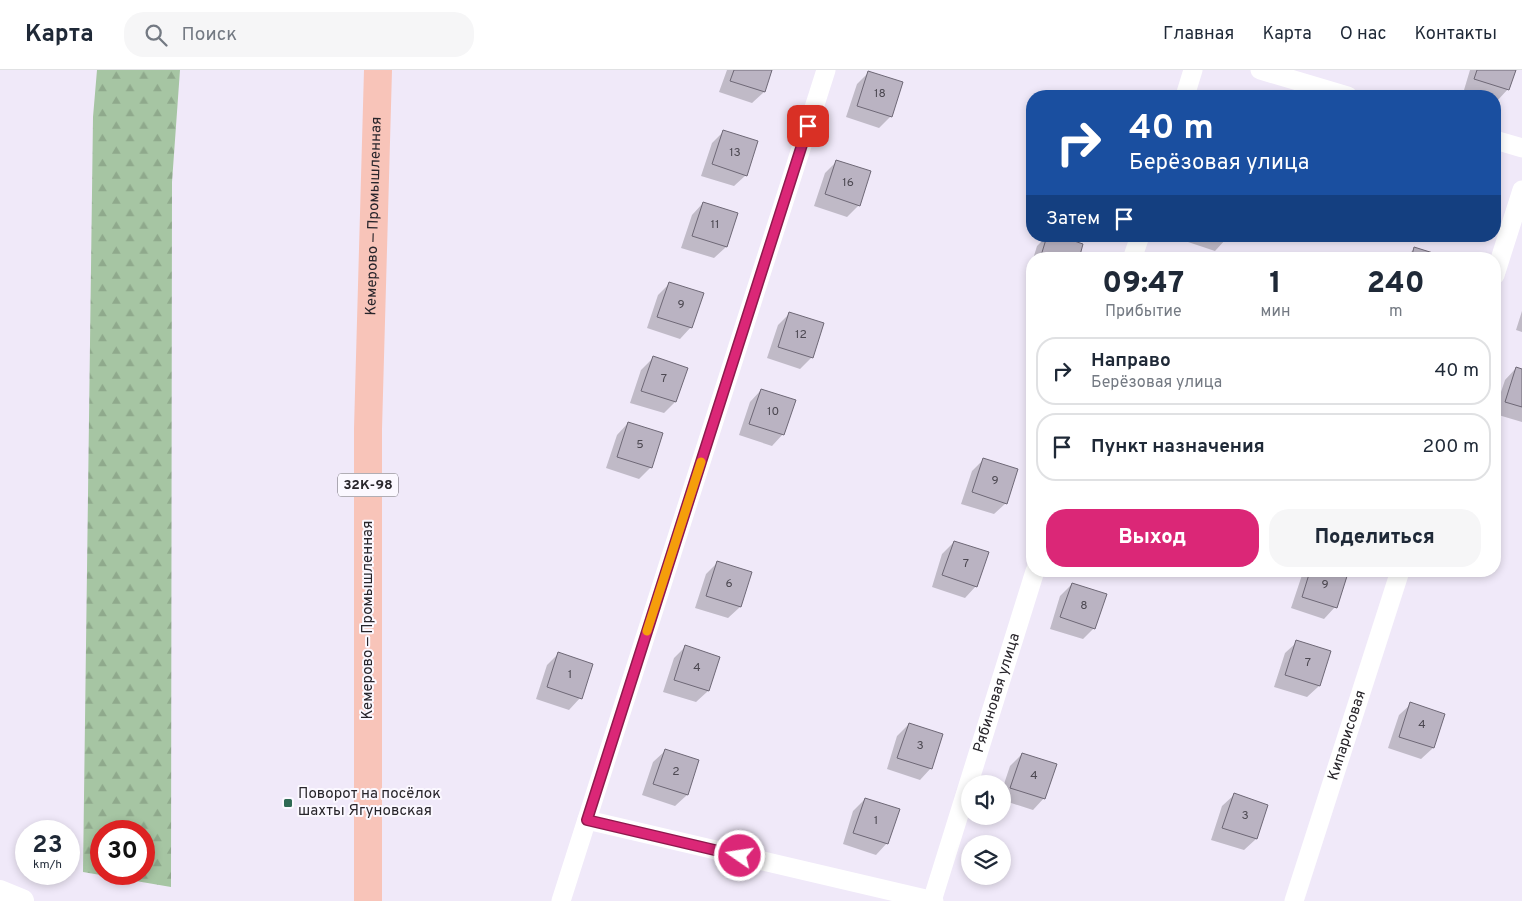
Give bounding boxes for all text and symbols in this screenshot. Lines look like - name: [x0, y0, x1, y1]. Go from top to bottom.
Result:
- search box: [124, 12, 474, 57]
- text: Карта: [25, 20, 94, 50]
- icon: search: [142, 21, 170, 49]
- text: Поиск: [182, 23, 237, 47]
- text: Главная: [1163, 23, 1234, 46]
- text: Карта: [1262, 23, 1312, 46]
- text: О нас: [1340, 23, 1386, 46]
- text: Контакты: [1414, 23, 1497, 46]
- house number: 18: [874, 86, 886, 102]
- pin: [787, 105, 829, 147]
- text: 40 m: [1129, 107, 1214, 151]
- icon: right: [1046, 110, 1111, 175]
- icon: arrive: [794, 112, 822, 140]
- street label: Кемерово — Промышленная: [362, 116, 386, 316]
- house number: 13: [729, 145, 741, 161]
- text: Берёзовая улица: [1129, 150, 1309, 177]
- house number: 16: [842, 175, 854, 191]
- icon: arrive: [1110, 205, 1138, 233]
- text: Затем: [1046, 207, 1100, 231]
- house number: 11: [711, 217, 719, 233]
- text: 09:47: [1102, 266, 1184, 303]
- text: 1: [1269, 266, 1282, 303]
- text: 240: [1367, 266, 1425, 303]
- house number: 9: [677, 297, 685, 313]
- text: Прибытие: [1105, 302, 1182, 322]
- text: мин: [1261, 302, 1290, 322]
- text: m: [1389, 302, 1402, 322]
- house number: 12: [795, 327, 807, 343]
- text: Направо: [1091, 349, 1171, 373]
- icon: right: [1048, 357, 1076, 385]
- text: 40 m: [1434, 359, 1479, 383]
- house number: 7: [661, 371, 667, 387]
- text: Берёзовая улица: [1091, 373, 1222, 393]
- house number: 10: [767, 404, 779, 420]
- icon: arrive: [1048, 433, 1076, 461]
- text: Пункт назначения: [1091, 435, 1265, 459]
- text: 200 m: [1423, 435, 1479, 459]
- house number: 5: [636, 437, 644, 453]
- house number: 9: [991, 473, 999, 489]
- road number: 32К-98: [338, 474, 398, 496]
- button: Выход: [1046, 509, 1259, 567]
- button: Поделиться: [1269, 509, 1481, 567]
- street label: Кемерово — Промышленная: [359, 521, 378, 719]
- house number: 7: [963, 556, 969, 572]
- house number: 6: [725, 576, 733, 592]
- house number: 9: [1321, 577, 1329, 593]
- house number: 8: [1080, 598, 1088, 614]
- street label: Рябиновая улица: [969, 631, 1025, 755]
- house number: 7: [1305, 655, 1311, 671]
- house number: 4: [693, 660, 701, 676]
- house number: 1: [568, 667, 572, 683]
- street label: Кипарисовая: [1324, 688, 1371, 783]
- house number: 4: [1418, 717, 1426, 733]
- house number: 3: [916, 738, 924, 754]
- house number: 2: [672, 764, 680, 780]
- house number: 4: [1030, 768, 1038, 784]
- map controls: [961, 775, 1011, 885]
- button: sound: [961, 775, 1011, 825]
- place label: Поворот на посёлок шахты Ягуновская: [298, 785, 441, 821]
- marker: Поворот на посёлок шахты Ягуновская: [282, 797, 294, 809]
- house number: 3: [1241, 808, 1249, 824]
- house number: 1: [874, 813, 878, 829]
- speed limit sign: 30: [90, 820, 155, 885]
- position arrow: [713, 829, 765, 881]
- text: 23: [32, 830, 63, 862]
- button: layers: [961, 835, 1011, 885]
- text: km/h: [33, 857, 62, 873]

